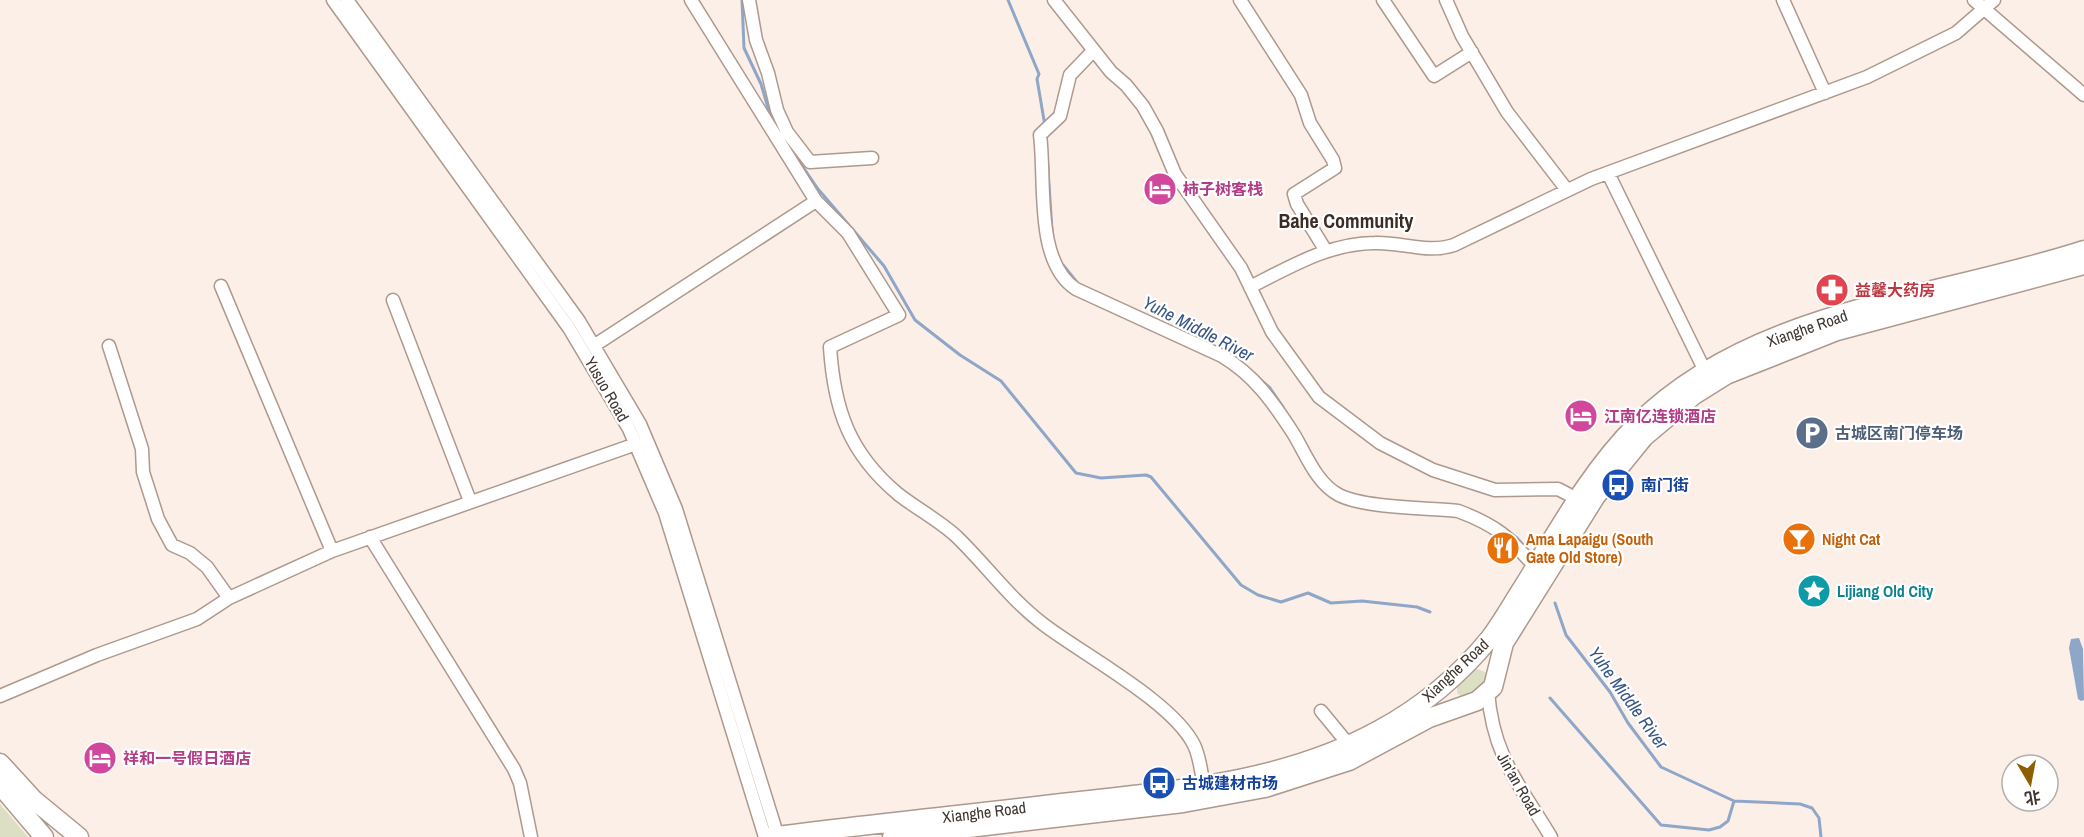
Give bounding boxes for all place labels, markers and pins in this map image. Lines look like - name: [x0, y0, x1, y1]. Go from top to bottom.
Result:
- hotel icon: 柿子树客栈: [1142, 171, 1178, 207]
- place label: 柿子树客栈: [1183, 178, 1263, 200]
- pharmacy icon: 益馨大药房: [1814, 272, 1850, 308]
- place label: 益馨大药房: [1855, 279, 1935, 301]
- hotel icon: 江南亿连锁酒店: [1563, 398, 1599, 434]
- place label: 江南亿连锁酒店: [1604, 405, 1716, 427]
- parking icon: 古城区南门停车场: [1794, 415, 1830, 451]
- place label: 古城区南门停车场: [1835, 422, 1963, 444]
- bus stop icon: 南门街: [1600, 467, 1636, 503]
- place label: 南门街: [1641, 474, 1689, 496]
- bar icon: Night Cat: [1781, 521, 1817, 557]
- place label: Ama Lapaigu (South Gate Old Store): [1526, 528, 1654, 568]
- place label: Night Cat: [1822, 528, 1881, 550]
- restaurant icon: Ama Lapaigu (South Gate Old Store): [1485, 530, 1521, 566]
- place icon: Lijiang Old City: [1796, 573, 1832, 609]
- place label: Lijiang Old City: [1837, 580, 1934, 602]
- hotel icon: 祥和一号假日酒店: [82, 740, 118, 776]
- place label: 祥和一号假日酒店: [123, 747, 251, 769]
- bus stop icon: 古城建材市场: [1141, 765, 1177, 801]
- place label: 古城建材市场: [1182, 772, 1278, 794]

